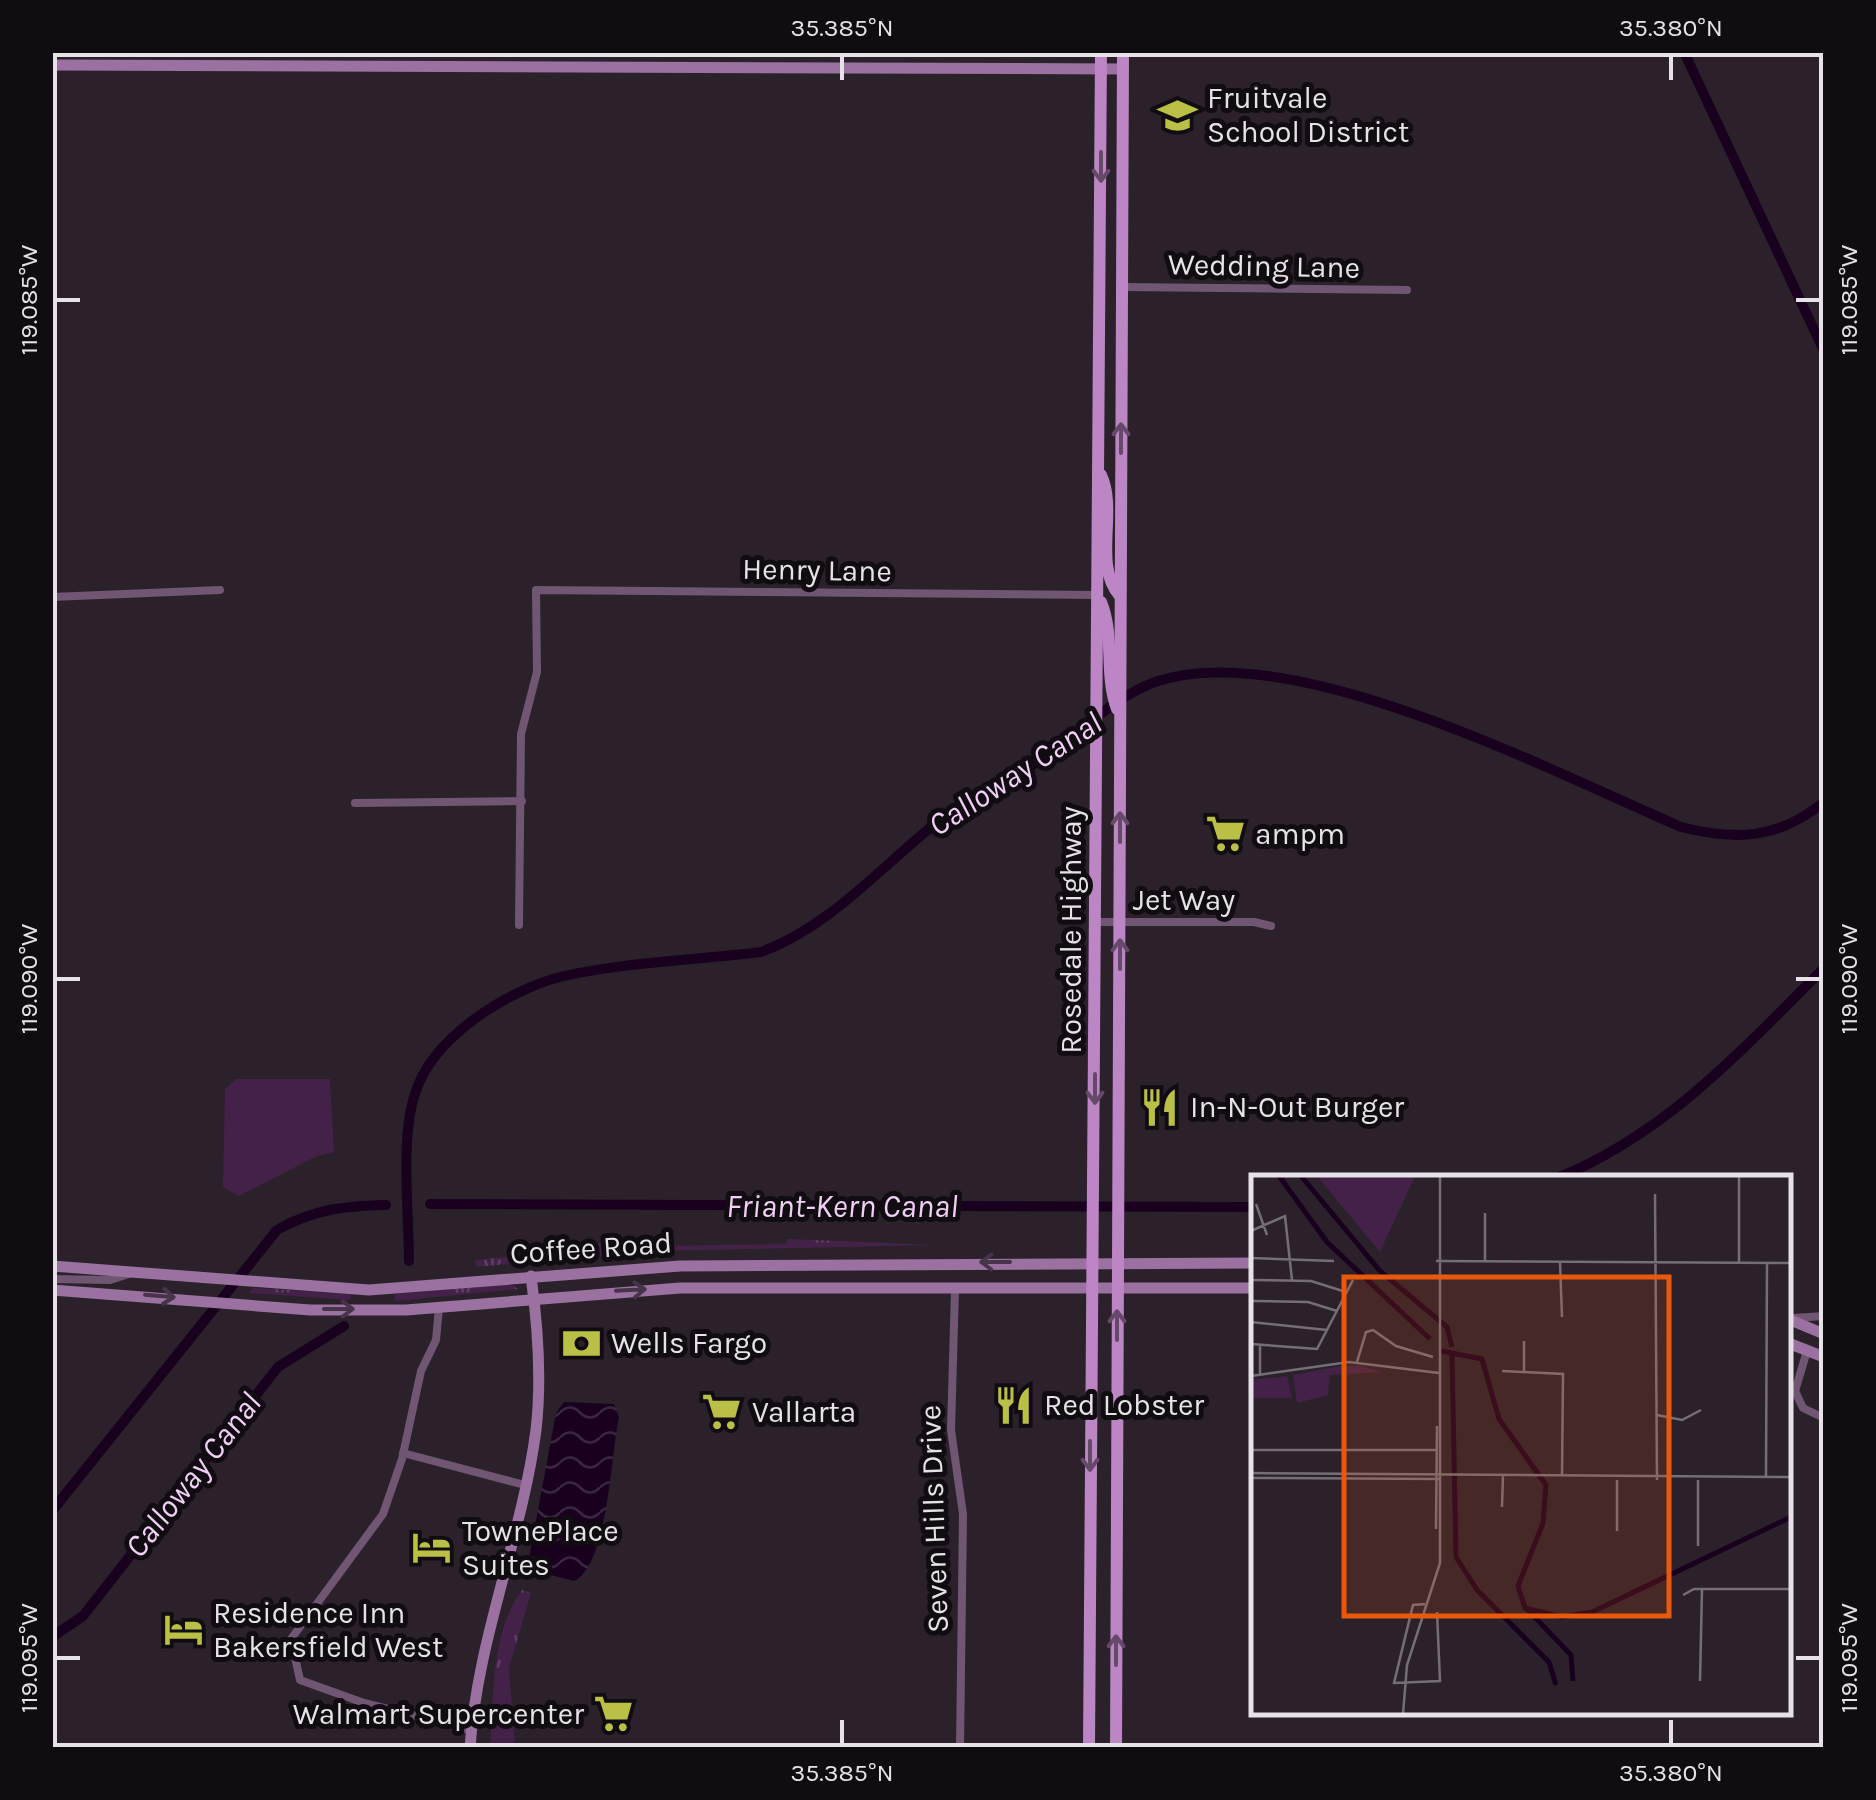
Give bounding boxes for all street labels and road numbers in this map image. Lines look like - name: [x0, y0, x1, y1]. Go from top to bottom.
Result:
- street label: Wedding Lane: [1168, 246, 1360, 286]
- street label: Henry Lane: [742, 551, 892, 589]
- street label: Rosedale Highway: [1053, 806, 1089, 1054]
- street label: Jet Way: [1133, 882, 1235, 918]
- street label: Coffee Road: [509, 1224, 673, 1272]
- street label: Seven Hills Drive: [912, 1404, 956, 1634]

